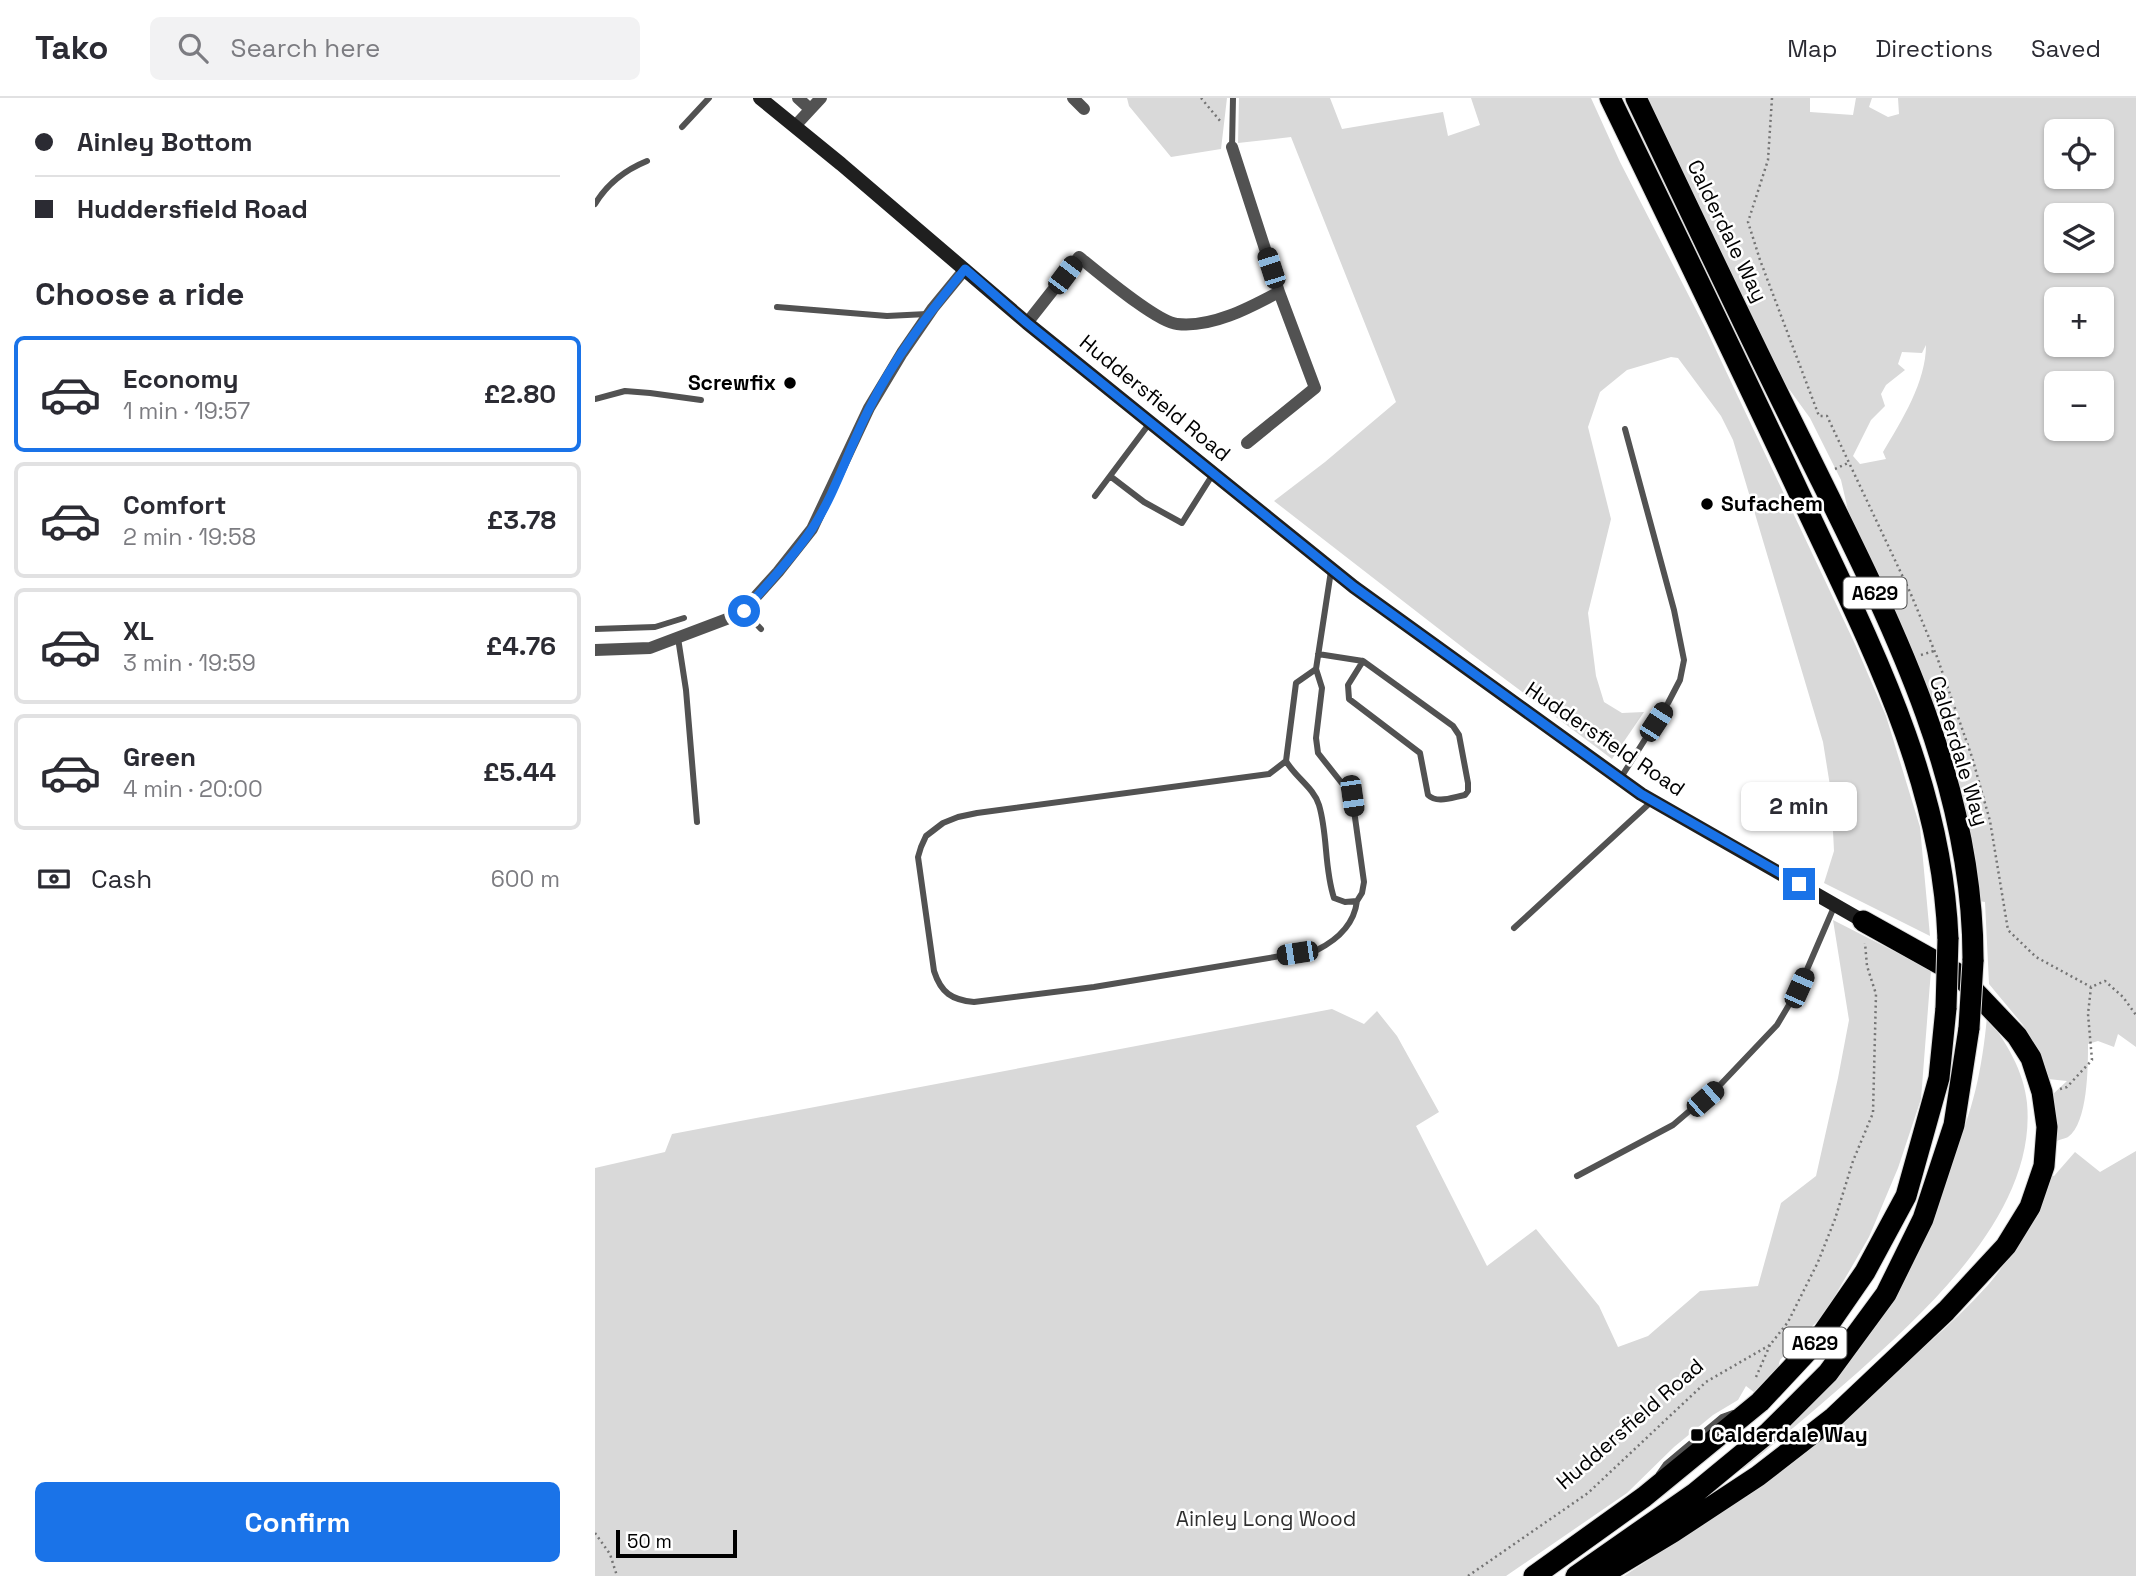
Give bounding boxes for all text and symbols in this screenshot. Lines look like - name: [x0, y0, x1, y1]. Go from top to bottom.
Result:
- search box: [150, 17, 640, 80]
- text: Tako: [35, 27, 108, 69]
- icon: search: [174, 29, 212, 67]
- text: Search here: [230, 31, 380, 65]
- text: Map: [1787, 33, 1837, 64]
- text: Directions: [1875, 33, 1993, 64]
- text: Saved: [2031, 33, 2101, 64]
- map controls: [2044, 119, 2114, 441]
- button: locate: [2044, 119, 2114, 189]
- text: Ainley Bottom: [77, 125, 253, 159]
- street label: Calderdale Way: [1681, 155, 1774, 307]
- text: Huddersfield Road: [77, 192, 308, 226]
- button: layers: [2044, 203, 2114, 273]
- car: [1255, 245, 1288, 291]
- car: [1044, 252, 1087, 298]
- text: Choose a ride: [35, 274, 245, 314]
- button: +: [2044, 287, 2114, 357]
- street label: Huddersfield Road: [1074, 328, 1236, 467]
- text: Economy: [123, 362, 239, 396]
- icon: car: [39, 363, 102, 426]
- place label: Screwfix: [688, 369, 776, 396]
- button: −: [2044, 371, 2114, 441]
- marker: Screwfix: [782, 375, 798, 391]
- text: £2.80: [484, 377, 556, 411]
- text: 1 min · 19:57: [123, 396, 250, 426]
- text: Comfort: [123, 488, 226, 522]
- icon: car: [39, 489, 102, 552]
- place label: Sufachem: [1721, 490, 1823, 517]
- marker: Sufachem: [1699, 496, 1715, 512]
- text: £3.78: [487, 503, 556, 537]
- text: 2 min · 19:58: [123, 522, 256, 552]
- road number: A629: [1843, 578, 1907, 608]
- route start: [728, 595, 760, 627]
- text: XL: [123, 614, 154, 648]
- icon: car: [39, 615, 102, 678]
- text: £4.76: [486, 629, 556, 663]
- text: 3 min · 19:59: [123, 648, 256, 678]
- street label: Calderdale Way: [1924, 673, 1995, 829]
- street label: Huddersfield Road: [1520, 675, 1690, 802]
- car: [1636, 699, 1677, 745]
- text: Green: [123, 740, 196, 774]
- icon: car: [39, 741, 102, 804]
- text: £5.44: [483, 755, 556, 789]
- text: 4 min · 20:00: [123, 774, 263, 804]
- car: [1339, 774, 1366, 818]
- callout: 2 min: [1741, 782, 1857, 832]
- text: 2 min: [1769, 791, 1829, 821]
- icon: cash: [35, 860, 73, 898]
- text: Cash: [91, 862, 152, 896]
- text: 600 m: [491, 864, 560, 894]
- route end: [1783, 868, 1815, 900]
- car: [1275, 939, 1320, 967]
- car: [1781, 965, 1818, 1011]
- car: [1683, 1077, 1728, 1121]
- road number: A629: [1783, 1328, 1847, 1358]
- street label: Huddersfield Road: [1550, 1352, 1709, 1495]
- place label: Calderdale Way: [1711, 1421, 1868, 1448]
- marker: Calderdale Way: [1689, 1427, 1705, 1443]
- button: Confirm: [35, 1482, 560, 1562]
- park label: Ainley Long Wood: [1176, 1505, 1356, 1532]
- scale bar: [616, 1527, 737, 1559]
- text: 50 m: [627, 1529, 672, 1554]

